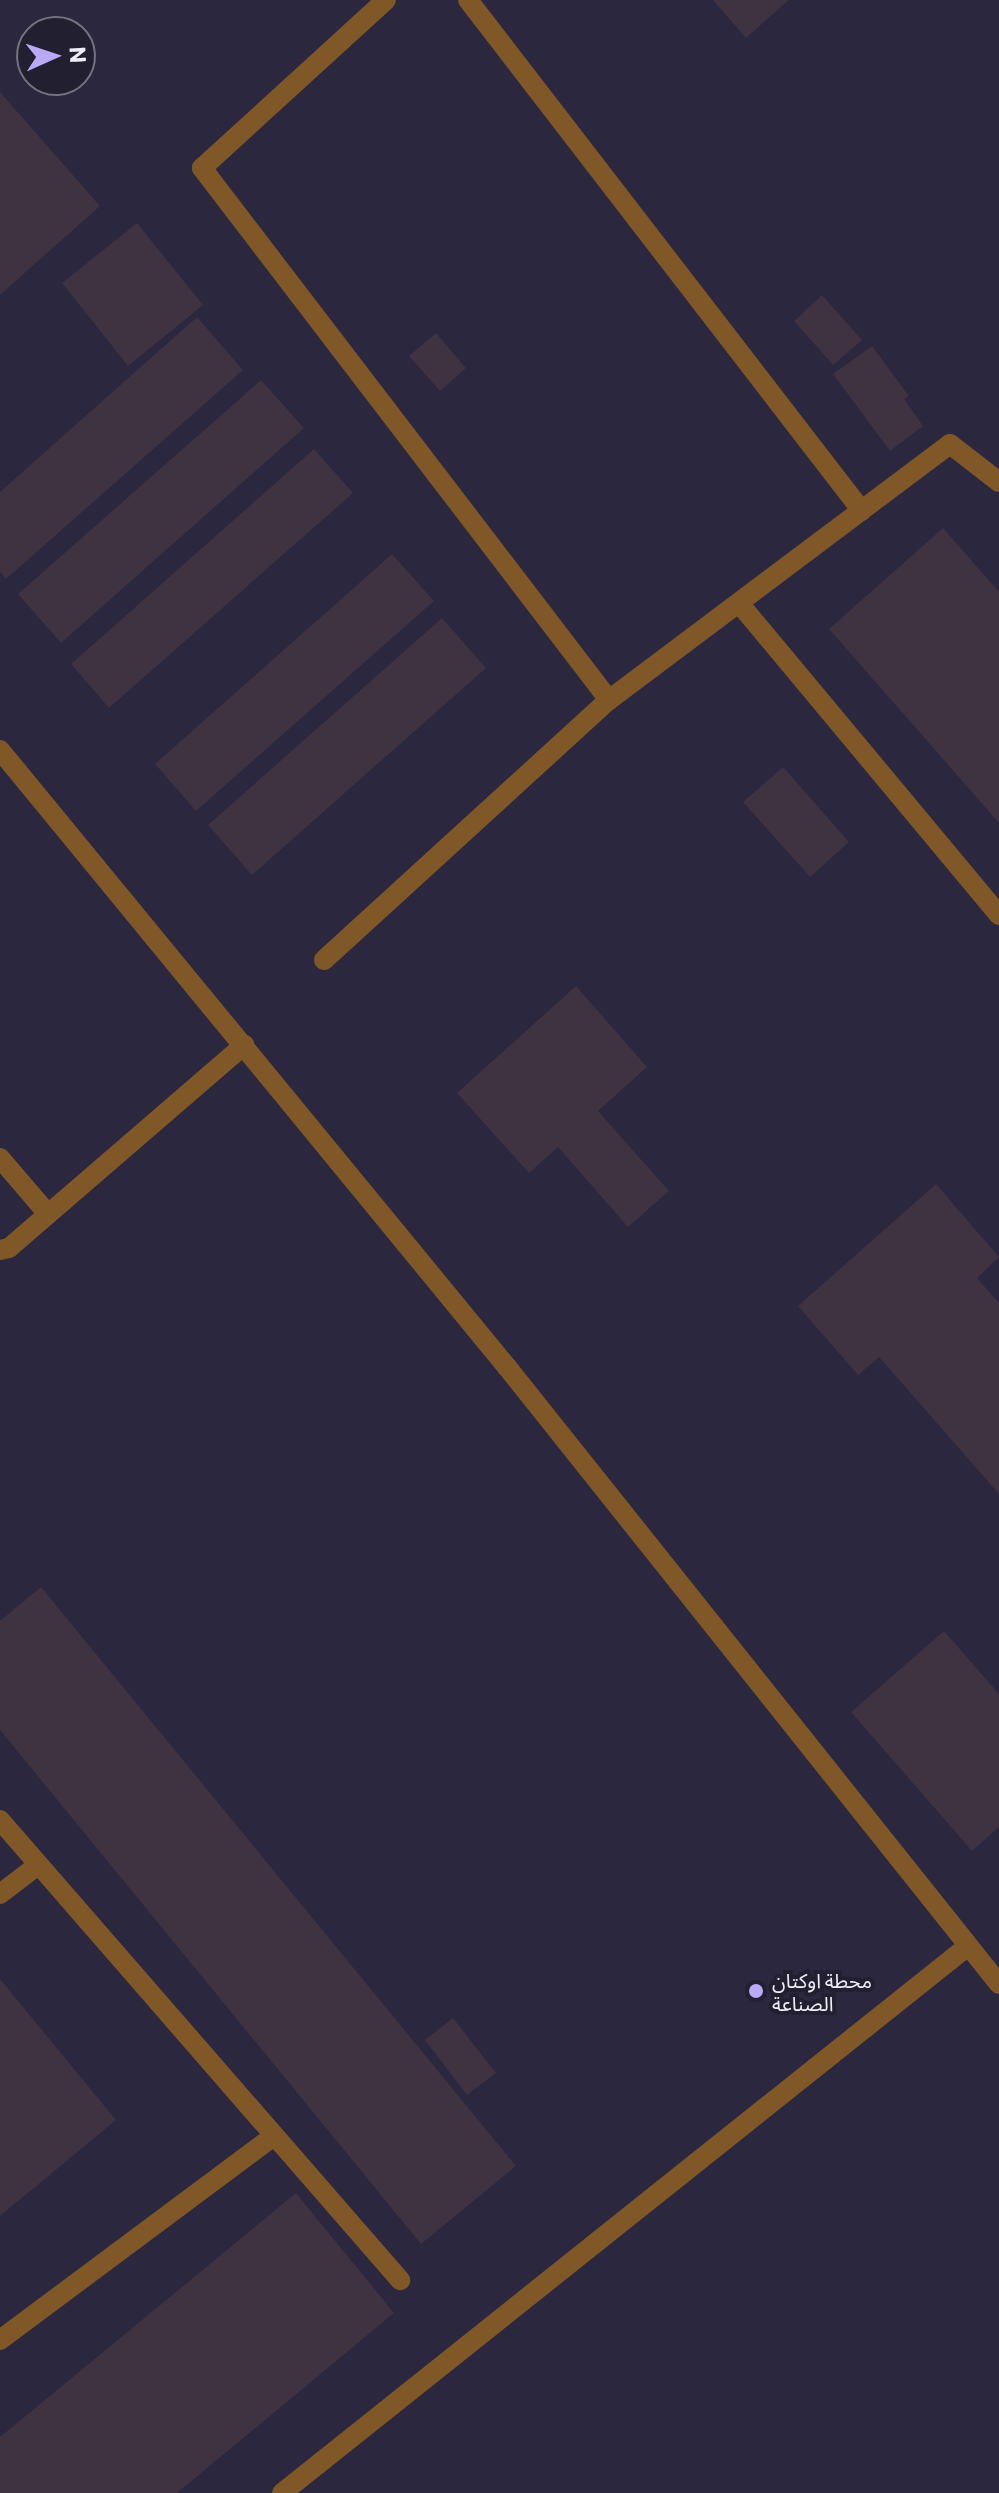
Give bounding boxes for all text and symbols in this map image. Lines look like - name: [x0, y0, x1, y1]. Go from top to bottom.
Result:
- north arrow: [16, 16, 96, 96]
- text: N: [65, 46, 92, 64]
- place label: محطة اوكتان الصناعة: [772, 1968, 872, 2015]
- marker: محطة اوكتان الصناعة: [747, 1982, 765, 2000]

